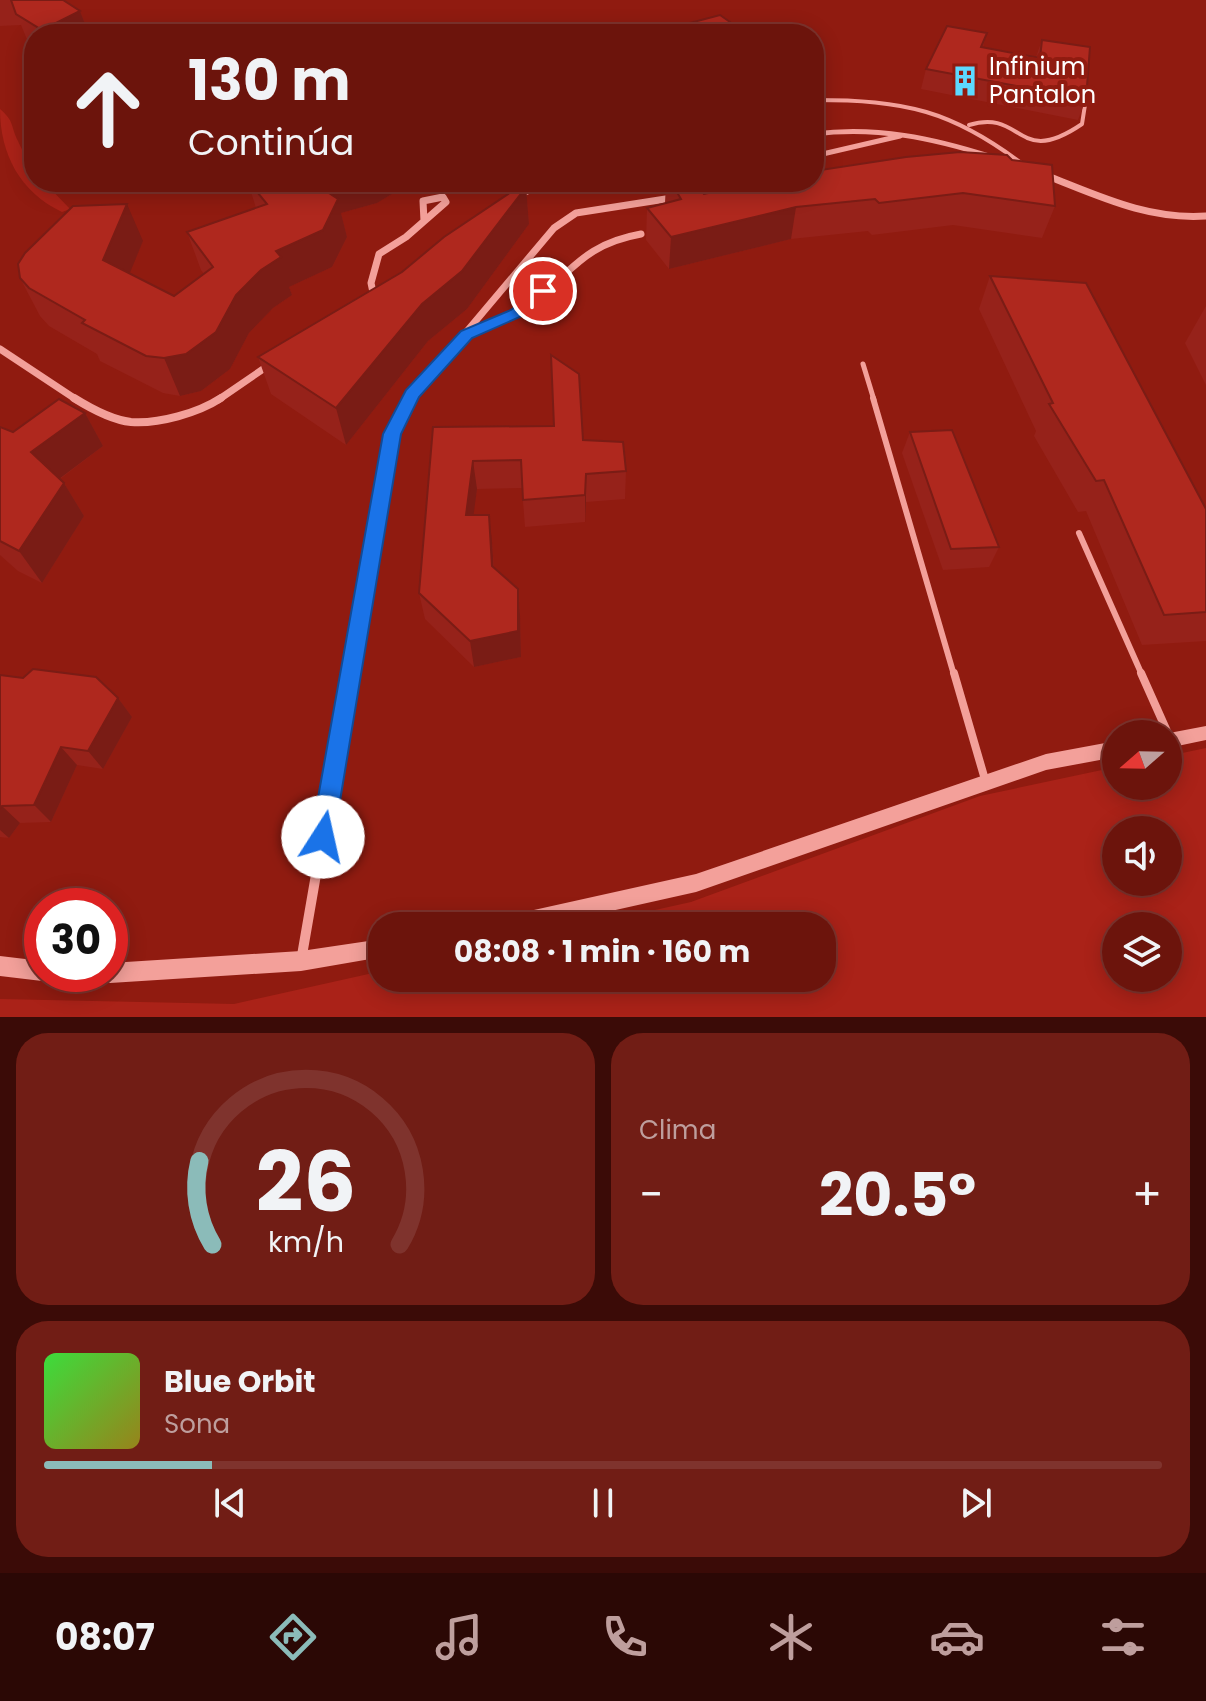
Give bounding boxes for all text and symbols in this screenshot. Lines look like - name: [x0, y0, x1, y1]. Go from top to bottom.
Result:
- text: 130 m: [188, 41, 351, 120]
- place label: Infinium Pantalon: [989, 50, 1096, 111]
- icon: ahead: [56, 56, 160, 160]
- building icon: Infinium Pantalon: [948, 64, 982, 98]
- text: Continúa: [188, 117, 354, 168]
- pin: [509, 257, 577, 325]
- icon: arrive: [521, 269, 565, 313]
- north arrow: [1102, 720, 1182, 800]
- map controls: [1102, 720, 1182, 992]
- position arrow: [281, 795, 365, 879]
- button: sound: [1102, 816, 1182, 896]
- speed limit sign: 30: [24, 888, 128, 992]
- button: layers: [1102, 912, 1182, 992]
- text: 08:08 · 1 min · 160 m: [454, 930, 750, 973]
- text: Clima: [639, 1112, 716, 1148]
- text: 26: [255, 1124, 356, 1240]
- text: 20.5°: [819, 1153, 976, 1237]
- text: −: [639, 1164, 663, 1225]
- text: +: [1132, 1164, 1162, 1225]
- text: km/h: [267, 1222, 344, 1262]
- text: Blue Orbit: [164, 1360, 316, 1403]
- text: Sona: [164, 1406, 230, 1442]
- icon: previous: [208, 1481, 252, 1525]
- icon: pause: [581, 1481, 625, 1525]
- icon: next: [954, 1481, 998, 1525]
- icon: directions: [265, 1609, 321, 1665]
- icon: music: [431, 1609, 487, 1665]
- icon: phone: [597, 1609, 653, 1665]
- icon: climate: [763, 1609, 819, 1665]
- icon: car: [929, 1609, 985, 1665]
- icon: filters: [1095, 1609, 1151, 1665]
- text: 08:07: [55, 1612, 155, 1663]

